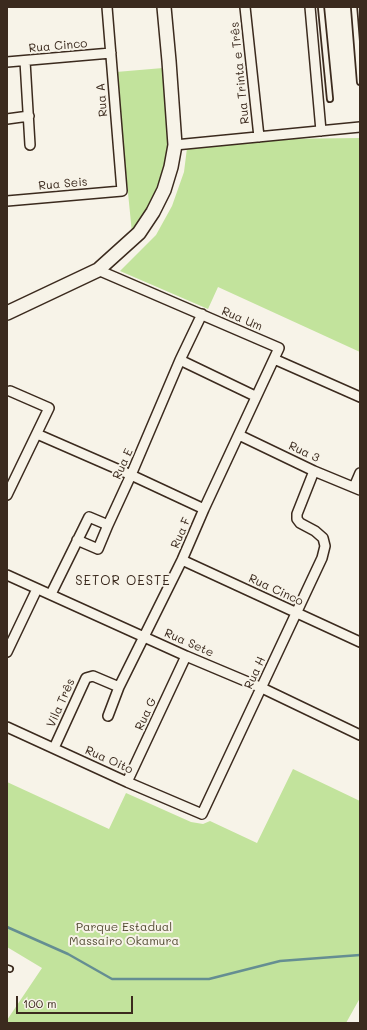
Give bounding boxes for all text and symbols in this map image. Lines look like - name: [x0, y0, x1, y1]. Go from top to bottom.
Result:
- street label: Rua Trinta e Três: [227, 21, 253, 125]
- street label: Rua Cinco: [28, 36, 88, 56]
- street label: Rua A: [93, 82, 111, 118]
- street label: Rua Seis: [38, 175, 88, 193]
- street label: Rua Um: [219, 304, 265, 334]
- street label: Rua 3: [286, 439, 322, 465]
- street label: Rua E: [110, 446, 136, 482]
- street label: Rua F: [168, 515, 194, 551]
- street label: Rua Cinco: [246, 571, 306, 609]
- district label: SETOR OESTE: [75, 573, 171, 589]
- street label: Rua Sete: [162, 626, 216, 660]
- street label: Rua H: [241, 654, 269, 692]
- street label: Vila Três: [44, 676, 78, 730]
- street label: Rua G: [132, 695, 160, 733]
- street label: Rua Oito: [83, 743, 135, 777]
- park label: Parque Estadual Massairo Okamura: [69, 920, 179, 948]
- scale bar: [18, 988, 135, 1014]
- text: 100 m: [23, 995, 57, 1011]

